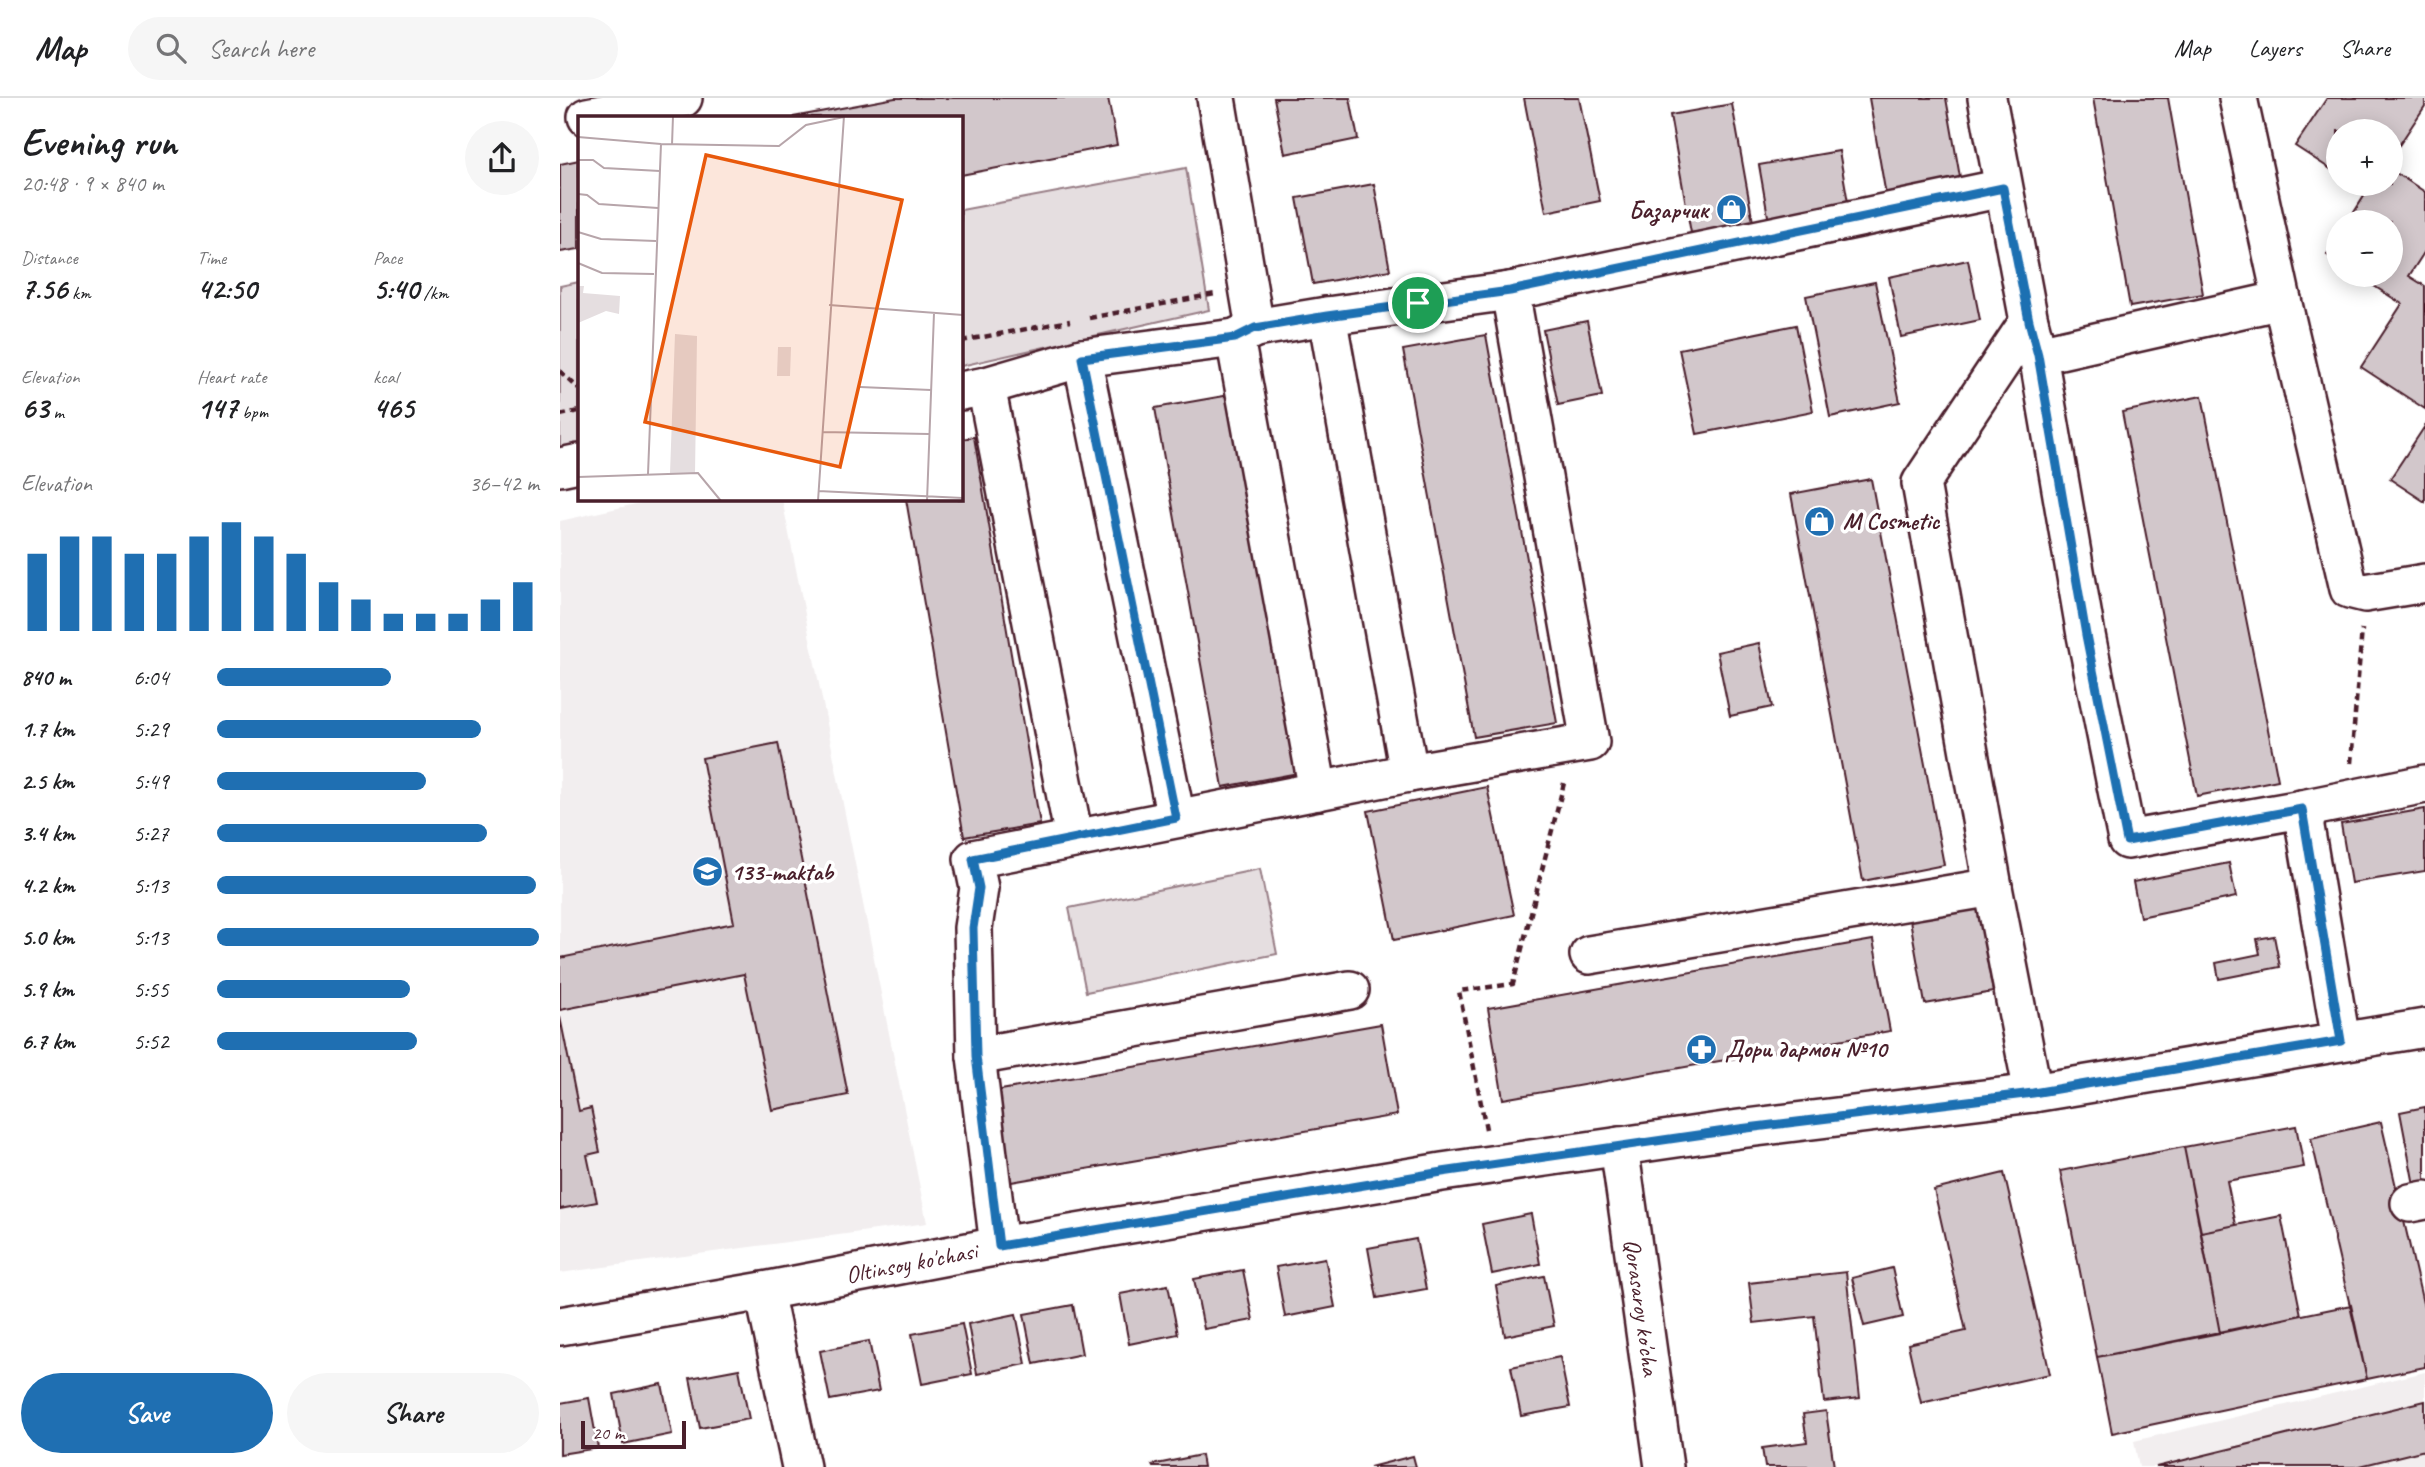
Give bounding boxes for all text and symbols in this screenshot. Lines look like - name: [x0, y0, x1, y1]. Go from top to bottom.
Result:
- search box: [128, 17, 618, 80]
- text: Map: [35, 27, 86, 69]
- icon: search: [152, 29, 190, 67]
- text: Search here: [208, 32, 314, 65]
- text: Map: [2174, 33, 2211, 63]
- text: Layers: [2249, 33, 2302, 63]
- text: Share: [2340, 33, 2390, 63]
- inset map: [578, 116, 962, 500]
- text: Evening run: [21, 119, 177, 166]
- map controls: [2326, 119, 2403, 287]
- button: +: [2326, 119, 2403, 196]
- button: share: [465, 121, 539, 195]
- text: 20:48 · 9 × 840 m: [21, 169, 164, 198]
- shop icon: Базарчик: [1714, 193, 1748, 227]
- place label: Базарчик: [1629, 195, 1710, 226]
- button: −: [2326, 210, 2403, 287]
- text: Distance: [21, 246, 78, 270]
- text: Time: [197, 246, 226, 270]
- text: Pace: [373, 246, 402, 270]
- text: 7.56: [21, 270, 67, 308]
- text: 42:50: [197, 270, 256, 308]
- text: 5:40: [373, 270, 419, 308]
- pin: [1388, 273, 1448, 333]
- text: km: [67, 281, 91, 305]
- text: /km: [419, 281, 448, 305]
- icon: arrive: [1399, 284, 1437, 322]
- text: Elevation: [21, 365, 79, 389]
- text: Heart rate: [197, 365, 266, 389]
- text: kcal: [373, 365, 398, 389]
- text: 63: [21, 389, 49, 427]
- text: 147: [197, 389, 237, 427]
- text: 465: [373, 389, 414, 427]
- text: m: [49, 400, 64, 424]
- text: bpm: [237, 400, 268, 424]
- text: Elevation: [21, 469, 92, 498]
- text: 36–42 m: [469, 469, 539, 498]
- shop icon: M Cosmetic: [1803, 504, 1837, 538]
- place label: M Cosmetic: [1843, 506, 1941, 536]
- text: 840 m: [21, 663, 71, 692]
- text: 6:04: [133, 663, 169, 692]
- text: 1.7 km: [21, 715, 74, 744]
- text: 5:29: [133, 715, 169, 744]
- text: 2.5 km: [21, 767, 74, 796]
- text: 5:49: [133, 767, 169, 796]
- text: 3.4 km: [21, 819, 75, 848]
- text: 5:27: [133, 819, 169, 848]
- school or university icon: 133-maktab: [691, 855, 725, 889]
- place label: 133-maktab: [731, 857, 835, 887]
- text: 4.2 km: [21, 871, 75, 900]
- text: 5:13: [133, 871, 169, 900]
- text: 5.0 km: [21, 923, 74, 952]
- text: 5:13: [133, 923, 169, 952]
- text: 5.9 km: [21, 975, 74, 1004]
- text: 5:55: [133, 975, 169, 1004]
- text: 6.7 km: [21, 1027, 75, 1056]
- text: 5:52: [133, 1027, 169, 1056]
- pharmacy icon: Дори дармон №10: [1685, 1032, 1719, 1066]
- place label: Дори дармон №10: [1725, 1034, 1889, 1064]
- street label: Oltinsoy ko'chasi: [843, 1235, 982, 1290]
- street label: Qorasaroy ko'cha: [1617, 1237, 1666, 1379]
- button: Save: [21, 1373, 273, 1453]
- button: Share: [287, 1373, 539, 1453]
- scale bar: [581, 1418, 686, 1450]
- text: 20 m: [592, 1421, 624, 1445]

